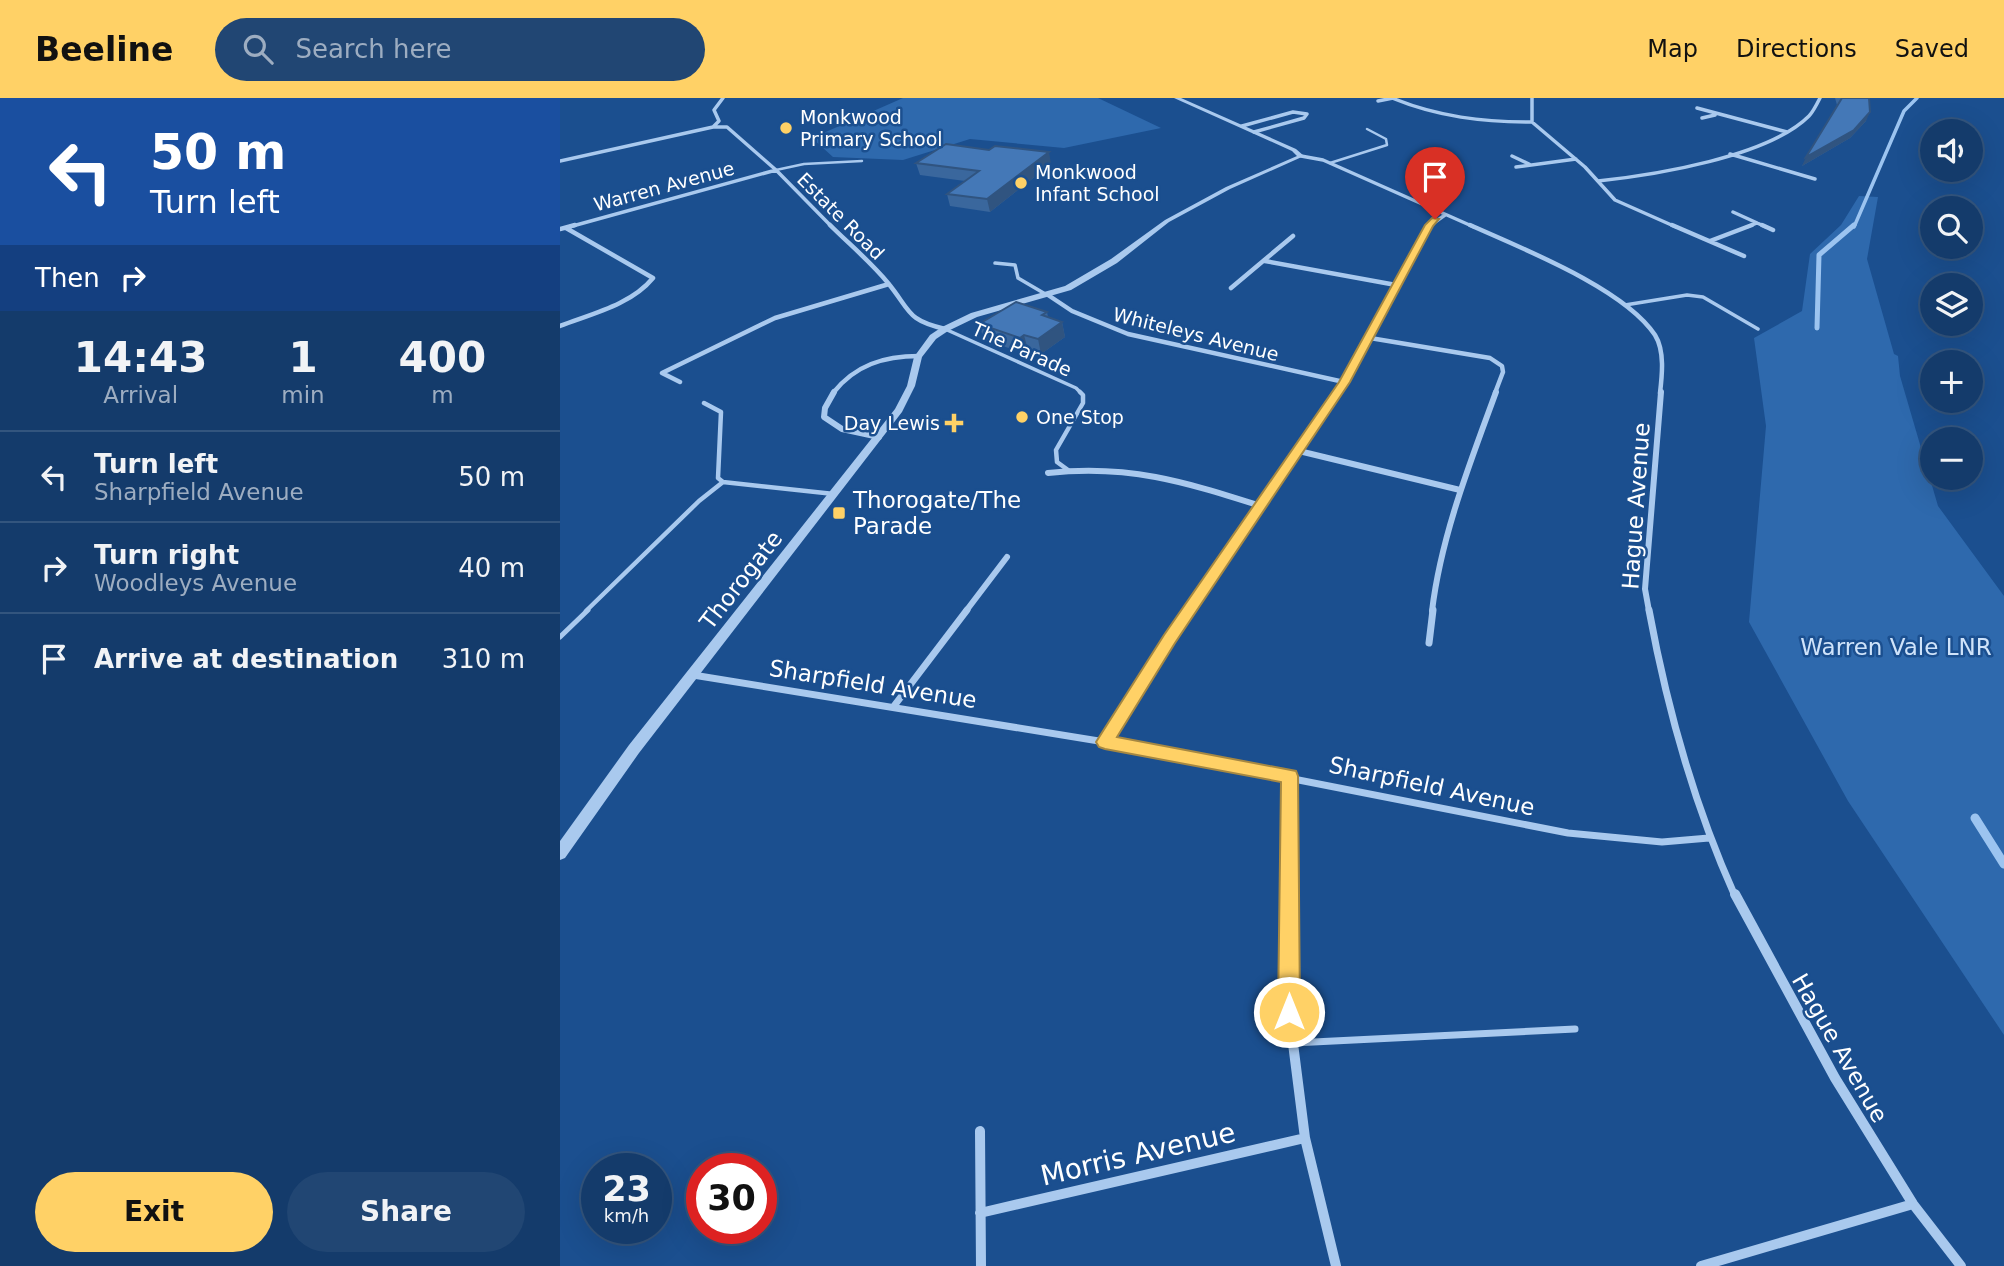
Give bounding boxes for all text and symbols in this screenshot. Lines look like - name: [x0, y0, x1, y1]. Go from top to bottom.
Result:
- search box: [215, 18, 705, 81]
- text: Beeline: [35, 30, 173, 69]
- icon: search: [239, 30, 277, 68]
- text: Search here: [295, 34, 452, 64]
- text: Map: [1647, 35, 1698, 63]
- text: Directions: [1736, 35, 1857, 63]
- text: Saved: [1895, 35, 1969, 63]
- place label: Monkwood Primary School: [800, 106, 943, 150]
- map controls: [1920, 119, 1983, 490]
- button: sound: [1920, 119, 1983, 182]
- marker: Monkwood Primary School: [778, 120, 794, 136]
- text: 50 m: [150, 124, 286, 181]
- icon: left: [35, 126, 126, 217]
- pin: [1405, 147, 1465, 219]
- street label: Warren Avenue: [591, 157, 737, 215]
- icon: arrive: [1416, 158, 1454, 196]
- place label: Monkwood Infant School: [1035, 161, 1160, 205]
- street label: Estate Road: [793, 168, 889, 264]
- marker: Monkwood Infant School: [1013, 175, 1029, 191]
- text: Turn left: [150, 183, 280, 221]
- button: search: [1920, 196, 1983, 259]
- icon: right: [114, 259, 152, 297]
- text: Then: [35, 263, 100, 293]
- button: layers: [1920, 273, 1983, 336]
- street label: Whiteleys Avenue: [1111, 303, 1281, 365]
- street label: The Parade: [968, 317, 1075, 381]
- text: 14:43: [74, 333, 208, 382]
- text: 1: [288, 333, 318, 382]
- text: 400: [399, 333, 486, 382]
- button: +: [1920, 350, 1983, 413]
- text: Arrival: [103, 382, 178, 408]
- text: min: [281, 382, 325, 408]
- text: m: [431, 382, 454, 408]
- place label: One Stop: [1036, 406, 1124, 428]
- marker: One Stop: [1014, 409, 1030, 425]
- place label: Day Lewis: [844, 412, 940, 434]
- marker: Day Lewis: [946, 415, 962, 431]
- street label: Hague Avenue: [1617, 422, 1655, 590]
- button: −: [1920, 427, 1983, 490]
- text: Turn left: [94, 449, 218, 479]
- icon: left: [35, 458, 73, 496]
- text: 50 m: [458, 462, 525, 492]
- text: Sharpfield Avenue: [94, 479, 304, 505]
- place label: Thorogate/The Parade: [852, 487, 1021, 539]
- marker: Thorogate/The Parade: [831, 505, 847, 521]
- street label: Thorogate: [694, 526, 787, 635]
- text: Turn right: [94, 540, 239, 570]
- icon: right: [35, 549, 73, 587]
- text: 40 m: [458, 553, 525, 583]
- text: Woodleys Avenue: [94, 570, 297, 596]
- park label: Warren Vale LNR: [1800, 634, 1992, 660]
- icon: arrive: [35, 640, 73, 678]
- text: Arrive at destination: [94, 644, 398, 674]
- text: 310 m: [442, 644, 525, 674]
- street label: Sharpfield Avenue: [767, 655, 979, 713]
- street label: Sharpfield Avenue: [1327, 751, 1537, 821]
- street label: Hague Avenue: [1787, 969, 1893, 1127]
- position arrow: [1252, 975, 1326, 1049]
- street label: Morris Avenue: [1037, 1116, 1239, 1192]
- speed limit sign: 30: [686, 1153, 777, 1244]
- text: 23: [602, 1169, 651, 1209]
- button: Exit: [35, 1172, 273, 1252]
- button: Share: [287, 1172, 525, 1252]
- text: km/h: [604, 1205, 649, 1226]

